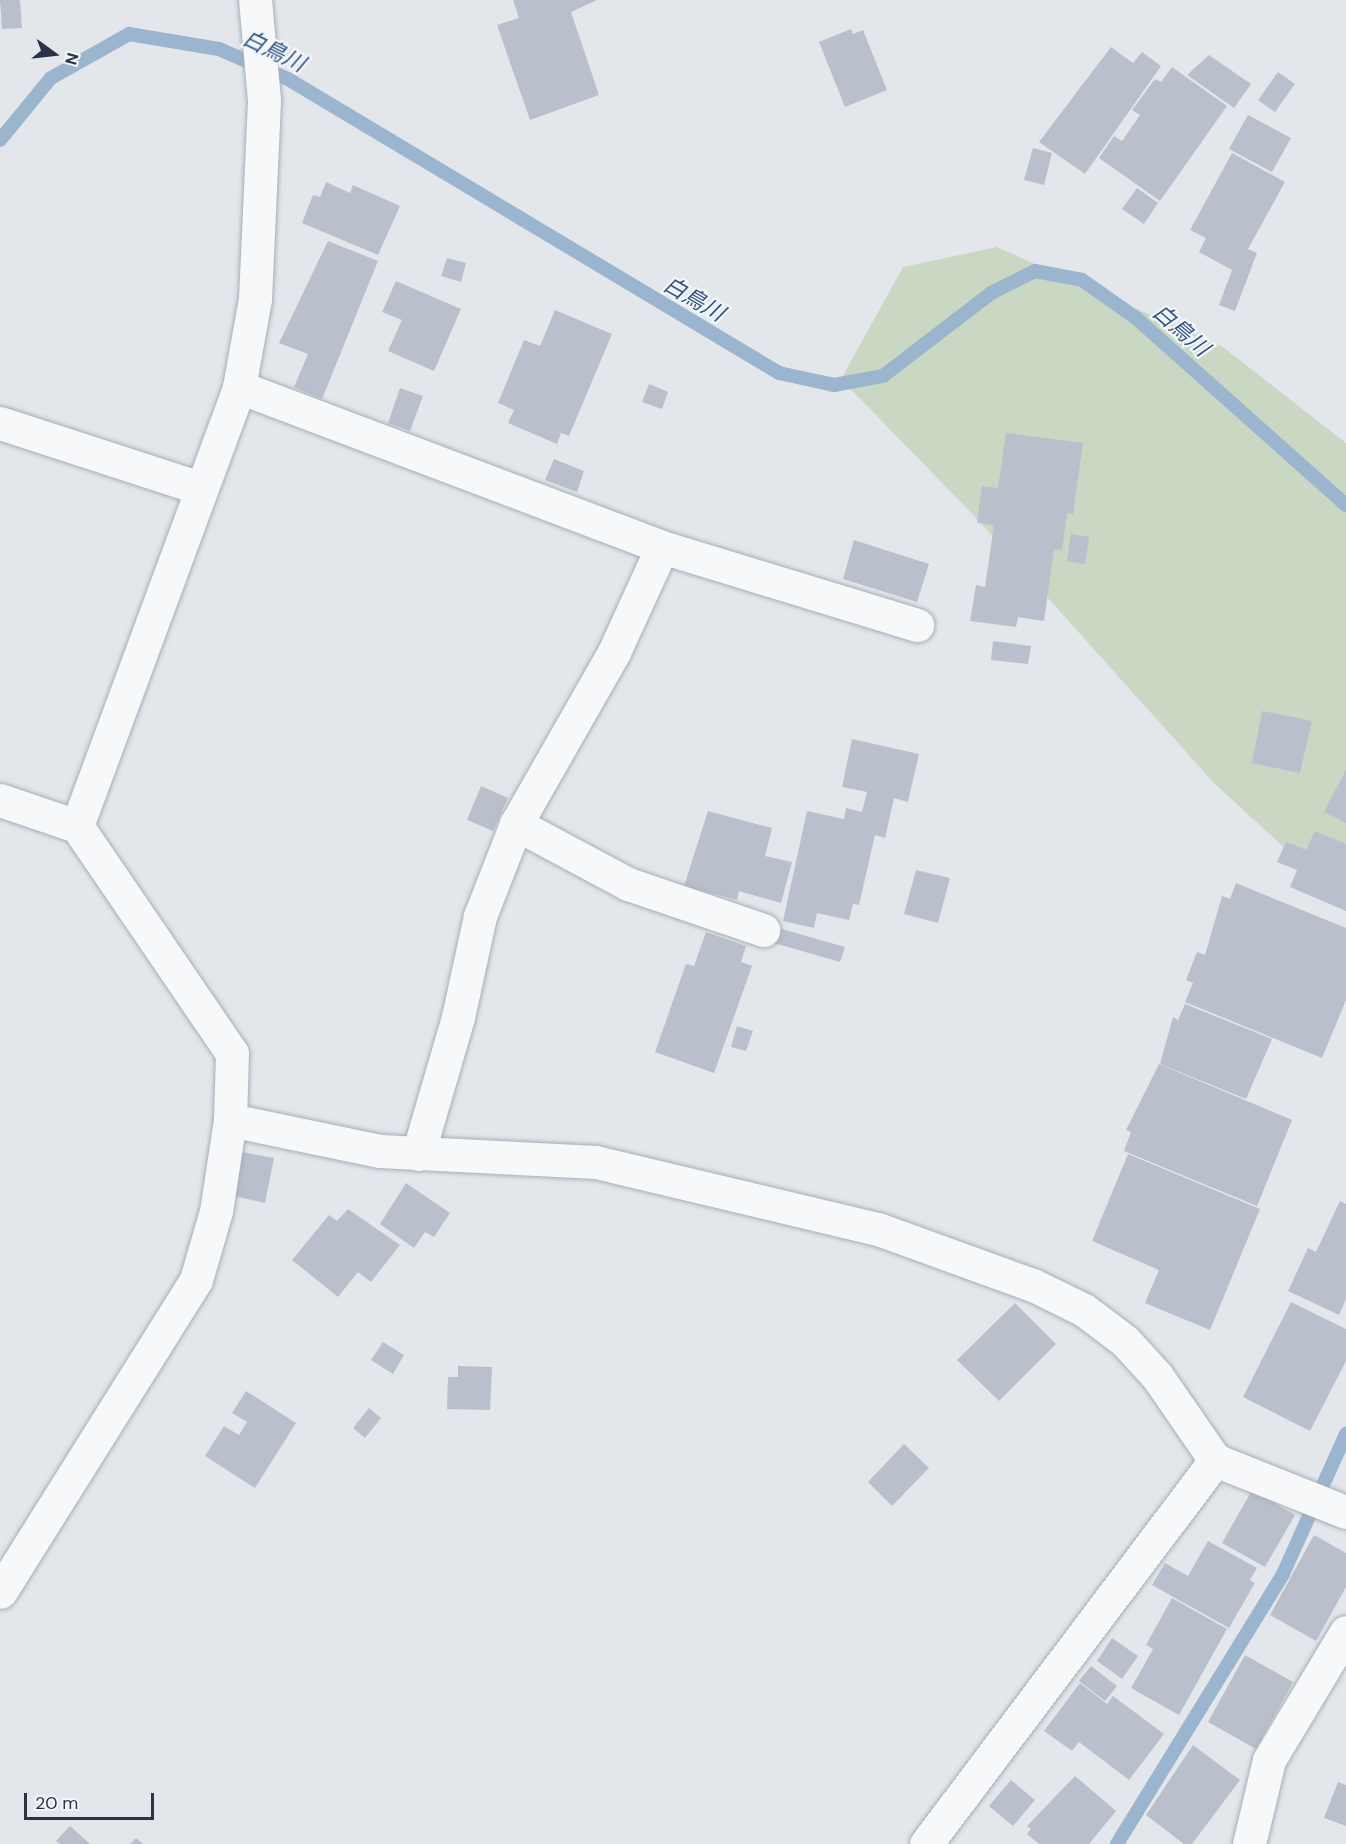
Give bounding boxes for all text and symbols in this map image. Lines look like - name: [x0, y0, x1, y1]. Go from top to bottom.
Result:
- north arrow: [24, 24, 84, 84]
- water label: 白鳥川: [239, 25, 309, 77]
- text: N: [60, 50, 84, 67]
- water label: 白鳥川: [659, 271, 729, 327]
- water label: 白鳥川: [1147, 298, 1215, 362]
- scale bar: [27, 1781, 158, 1819]
- text: 20 m: [35, 1791, 78, 1815]

